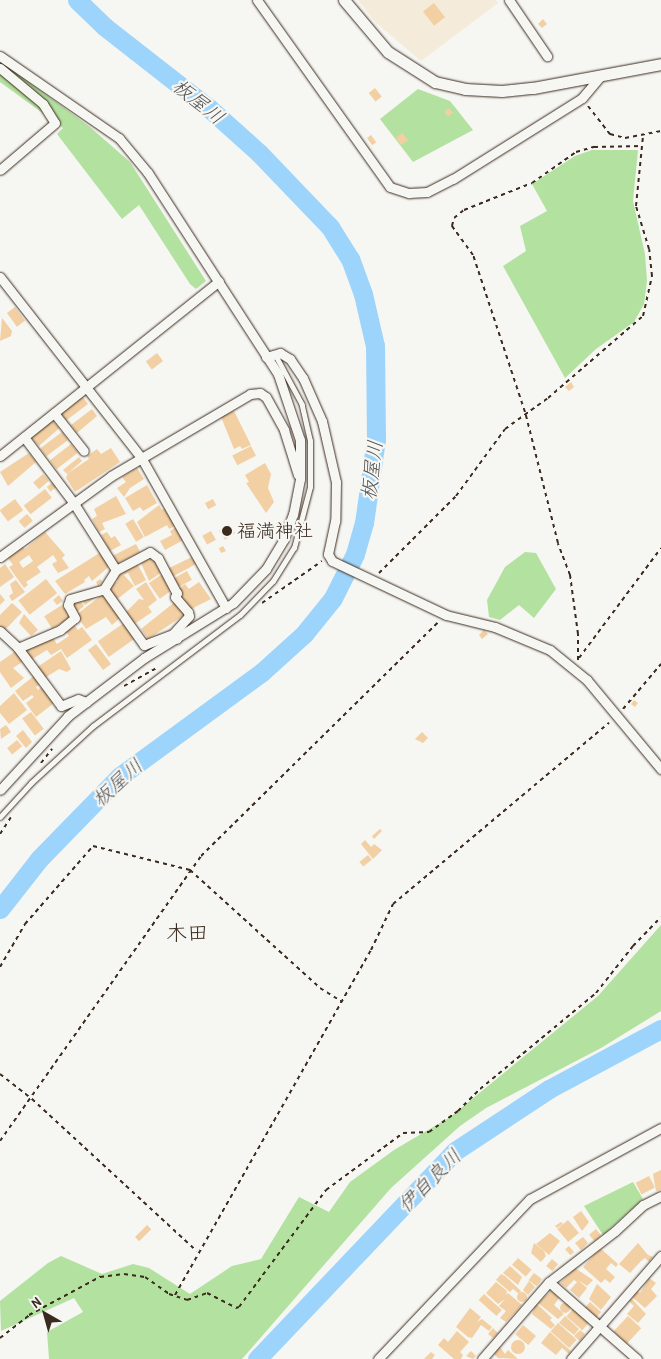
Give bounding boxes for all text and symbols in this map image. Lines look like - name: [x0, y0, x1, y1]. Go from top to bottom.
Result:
- water label: 板屋川: [168, 73, 230, 129]
- water label: 板屋川: [355, 439, 387, 501]
- place label: 福満神社: [237, 520, 313, 542]
- marker: 福満神社: [221, 525, 233, 537]
- water label: 板屋川: [87, 753, 147, 811]
- district label: 木田: [166, 920, 208, 946]
- water label: 伊自良川: [392, 1143, 466, 1217]
- north arrow: [20, 1289, 70, 1339]
- text: N: [27, 1292, 44, 1312]

